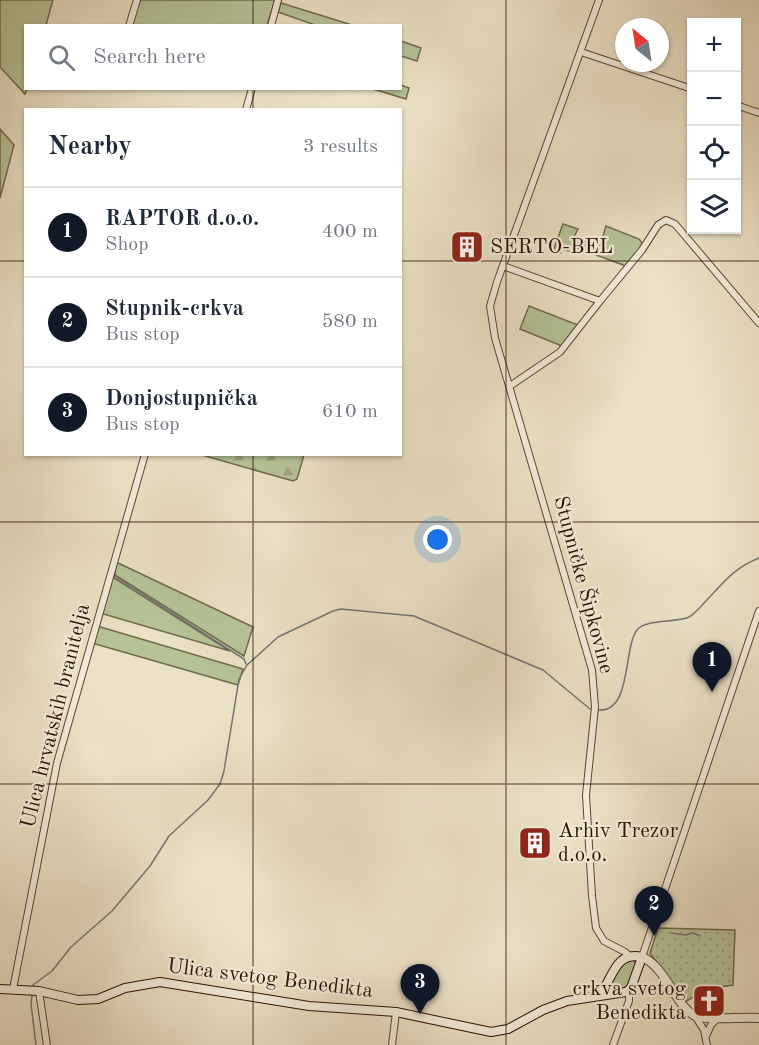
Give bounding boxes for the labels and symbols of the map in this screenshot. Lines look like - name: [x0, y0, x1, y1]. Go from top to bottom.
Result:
- north arrow: [615, 18, 669, 72]
- building icon: SERTO-BEL: [449, 229, 485, 265]
- place label: SERTO-BEL: [490, 237, 613, 258]
- street label: Stupničke Šipkovine: [549, 493, 621, 676]
- your location: [423, 525, 452, 554]
- street label: Ulica hrvatskih branitelja: [18, 601, 94, 831]
- pin: 1: [692, 642, 732, 692]
- place label: Arhiv Trezor d.o.o.: [558, 821, 679, 866]
- building icon: Arhiv Trezor d.o.o.: [517, 825, 553, 861]
- pin: 2: [634, 886, 674, 936]
- street label: Ulica svetog Benedikta: [166, 956, 374, 1002]
- pin: 3: [400, 964, 440, 1014]
- place label: crkva svetog Benedikta: [573, 979, 687, 1024]
- church icon: crkva svetog Benedikta: [691, 983, 727, 1019]

